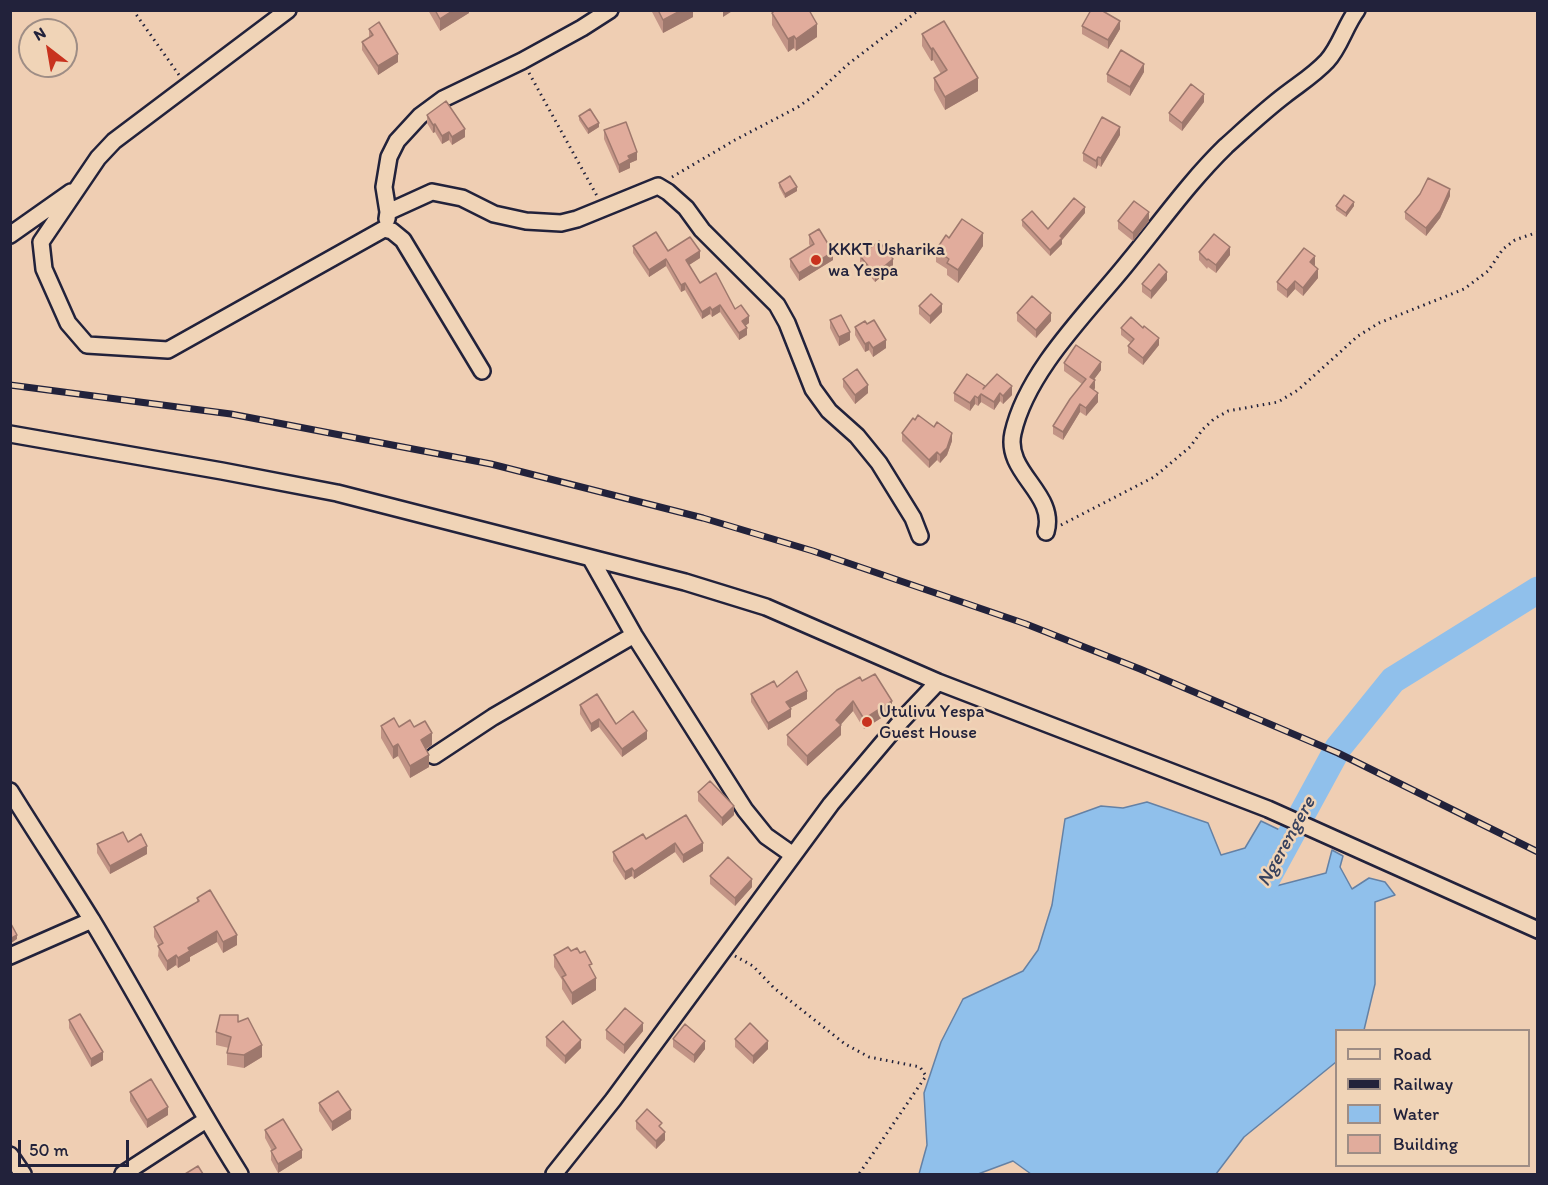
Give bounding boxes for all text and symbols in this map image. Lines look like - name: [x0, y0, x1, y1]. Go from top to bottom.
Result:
- north arrow: [18, 18, 78, 78]
- text: N: [30, 23, 49, 45]
- place label: KKKT Usharika wa Yespa: [828, 239, 945, 282]
- marker: KKKT Usharika wa Yespa: [809, 253, 823, 267]
- place label: Utulivu Yespa Guest House: [879, 701, 984, 744]
- marker: Utulivu Yespa Guest House: [860, 715, 874, 729]
- water label: Ngerengere: [1253, 793, 1321, 891]
- legend: [1335, 1029, 1530, 1167]
- text: Road: [1393, 1043, 1432, 1065]
- text: Railway: [1393, 1073, 1453, 1095]
- text: Water: [1393, 1103, 1439, 1125]
- scale bar: [21, 1128, 132, 1166]
- text: Building: [1393, 1133, 1458, 1155]
- text: 50 m: [29, 1139, 69, 1161]

